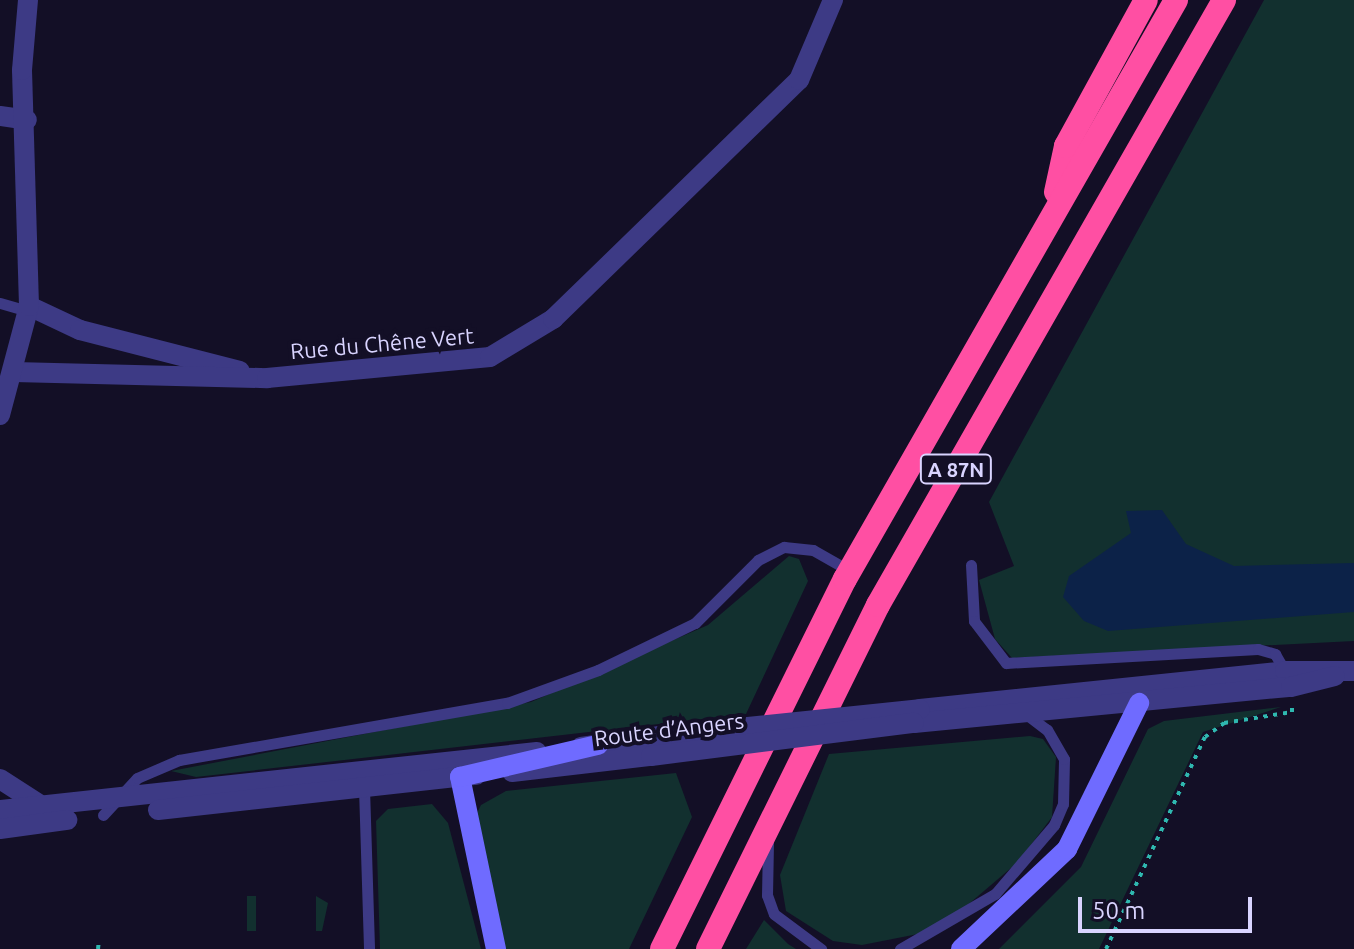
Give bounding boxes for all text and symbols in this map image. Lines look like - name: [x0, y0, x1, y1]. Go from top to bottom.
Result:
- street label: Rue du Chêne Vert: [289, 322, 475, 364]
- road number: A 87N: [918, 453, 994, 485]
- street label: Route d’Angers: [593, 707, 745, 751]
- scale bar: [1082, 881, 1256, 931]
- text: 50 m: [1092, 897, 1145, 924]

